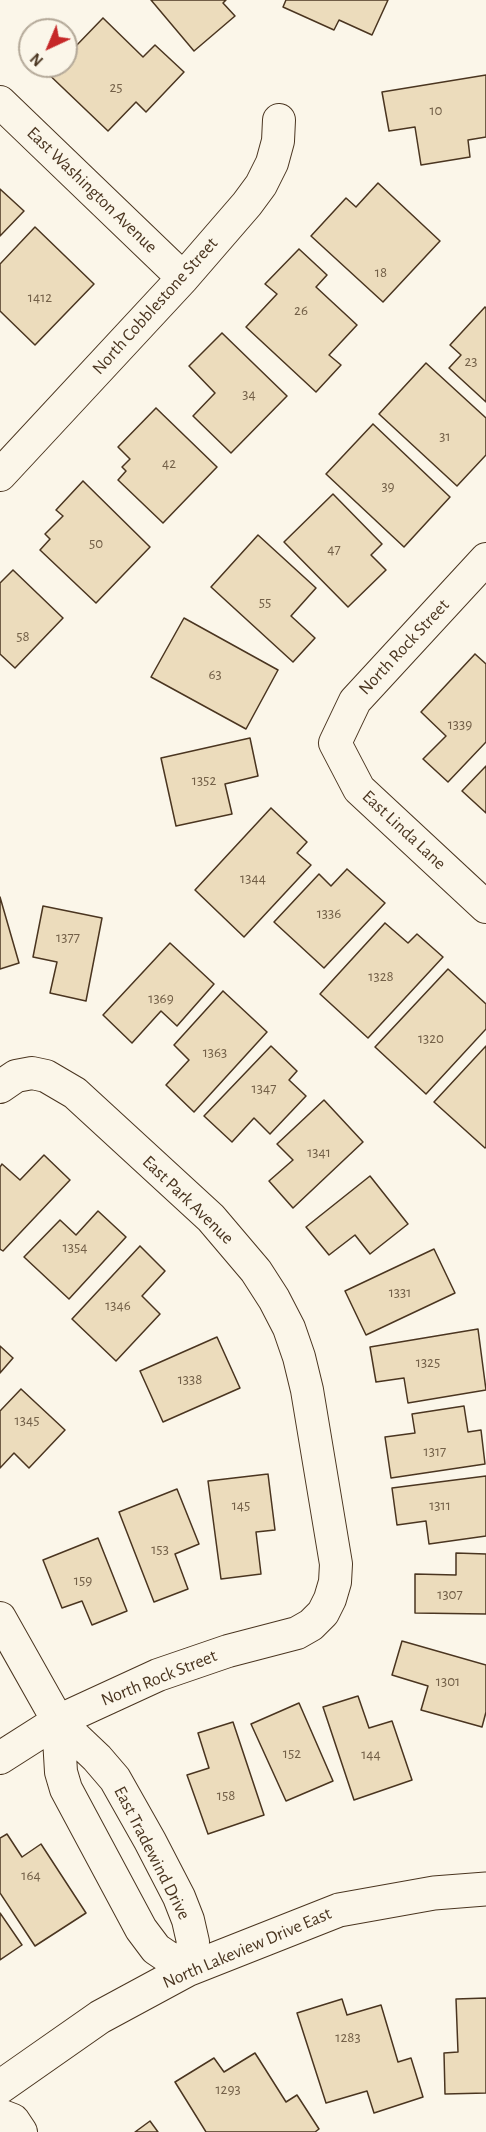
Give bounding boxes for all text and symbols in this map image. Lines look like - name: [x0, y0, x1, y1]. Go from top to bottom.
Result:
- north arrow: [18, 18, 78, 78]
- text: N: [27, 50, 46, 69]
- house number: 25: [109, 78, 123, 96]
- house number: 10: [429, 101, 443, 119]
- street label: East Washington Avenue: [22, 122, 162, 258]
- street label: North Cobblestone Street: [88, 233, 222, 379]
- house number: 18: [375, 263, 387, 281]
- house number: 1412: [28, 288, 52, 306]
- house number: 26: [294, 301, 308, 319]
- house number: 23: [464, 352, 478, 370]
- house number: 34: [242, 385, 256, 403]
- house number: 31: [439, 427, 451, 445]
- house number: 42: [162, 454, 176, 472]
- house number: 39: [381, 477, 395, 495]
- house number: 50: [89, 534, 103, 552]
- house number: 47: [327, 540, 341, 558]
- house number: 55: [259, 593, 271, 611]
- street label: North Rock Street: [354, 595, 454, 699]
- house number: 58: [16, 627, 30, 645]
- house number: 63: [208, 665, 222, 683]
- house number: 1339: [448, 715, 472, 733]
- house number: 1352: [192, 771, 216, 789]
- street label: East Linda Lane: [358, 786, 450, 874]
- house number: 1344: [240, 869, 266, 887]
- house number: 1336: [317, 904, 341, 922]
- house number: 1377: [56, 928, 80, 946]
- house number: 1328: [368, 967, 394, 985]
- house number: 1369: [148, 989, 174, 1007]
- house number: 1320: [418, 1029, 444, 1047]
- house number: 1363: [203, 1043, 227, 1061]
- house number: 1347: [252, 1079, 276, 1097]
- house number: 1341: [307, 1143, 331, 1161]
- street label: East Park Avenue: [138, 1151, 238, 1249]
- house number: 1354: [63, 1238, 87, 1256]
- house number: 1331: [389, 1283, 411, 1301]
- house number: 1346: [105, 1296, 131, 1314]
- house number: 1325: [416, 1353, 440, 1371]
- house number: 1338: [178, 1370, 202, 1388]
- house number: 1345: [15, 1411, 39, 1429]
- house number: 1317: [424, 1442, 446, 1460]
- house number: 145: [232, 1496, 250, 1514]
- house number: 1311: [429, 1496, 451, 1514]
- house number: 153: [151, 1540, 169, 1558]
- house number: 159: [74, 1571, 92, 1589]
- house number: 1307: [437, 1585, 463, 1603]
- street label: North Rock Street: [98, 1645, 220, 1711]
- house number: 1301: [436, 1672, 460, 1690]
- house number: 152: [283, 1744, 301, 1762]
- house number: 144: [361, 1745, 381, 1763]
- street label: East Tradewind Drive: [109, 1783, 195, 1923]
- house number: 158: [217, 1786, 235, 1804]
- house number: 164: [21, 1866, 41, 1884]
- street label: North Lakeview Drive East: [159, 1903, 335, 1993]
- house number: 1283: [335, 2028, 361, 2046]
- house number: 1293: [215, 2080, 241, 2098]

